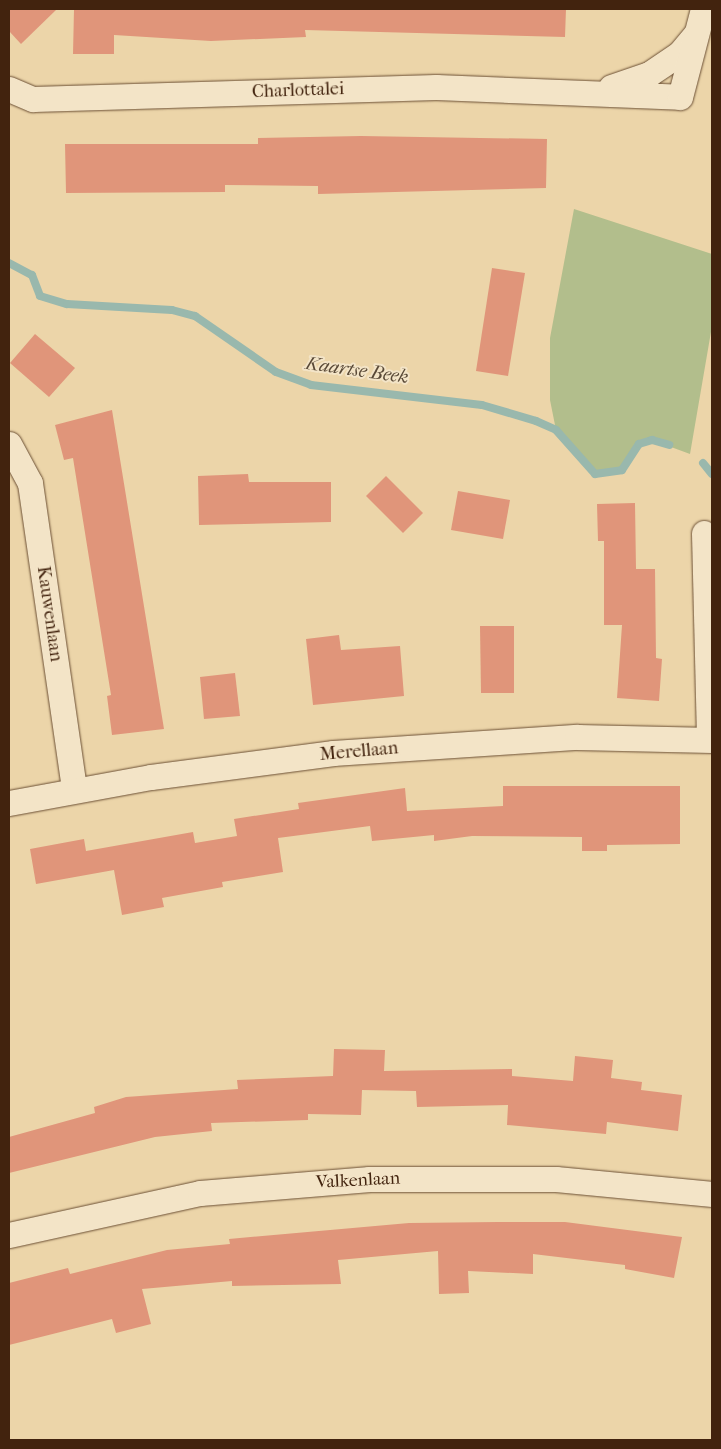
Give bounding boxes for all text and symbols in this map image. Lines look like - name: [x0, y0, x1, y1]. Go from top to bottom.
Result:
- street label: Charlottalei: [252, 79, 344, 103]
- water label: Kaartse Beek: [304, 353, 410, 389]
- street label: Kauwenlaan: [32, 565, 66, 663]
- street label: Merellaan: [319, 738, 399, 766]
- street label: Valkenlaan: [315, 1168, 401, 1194]

